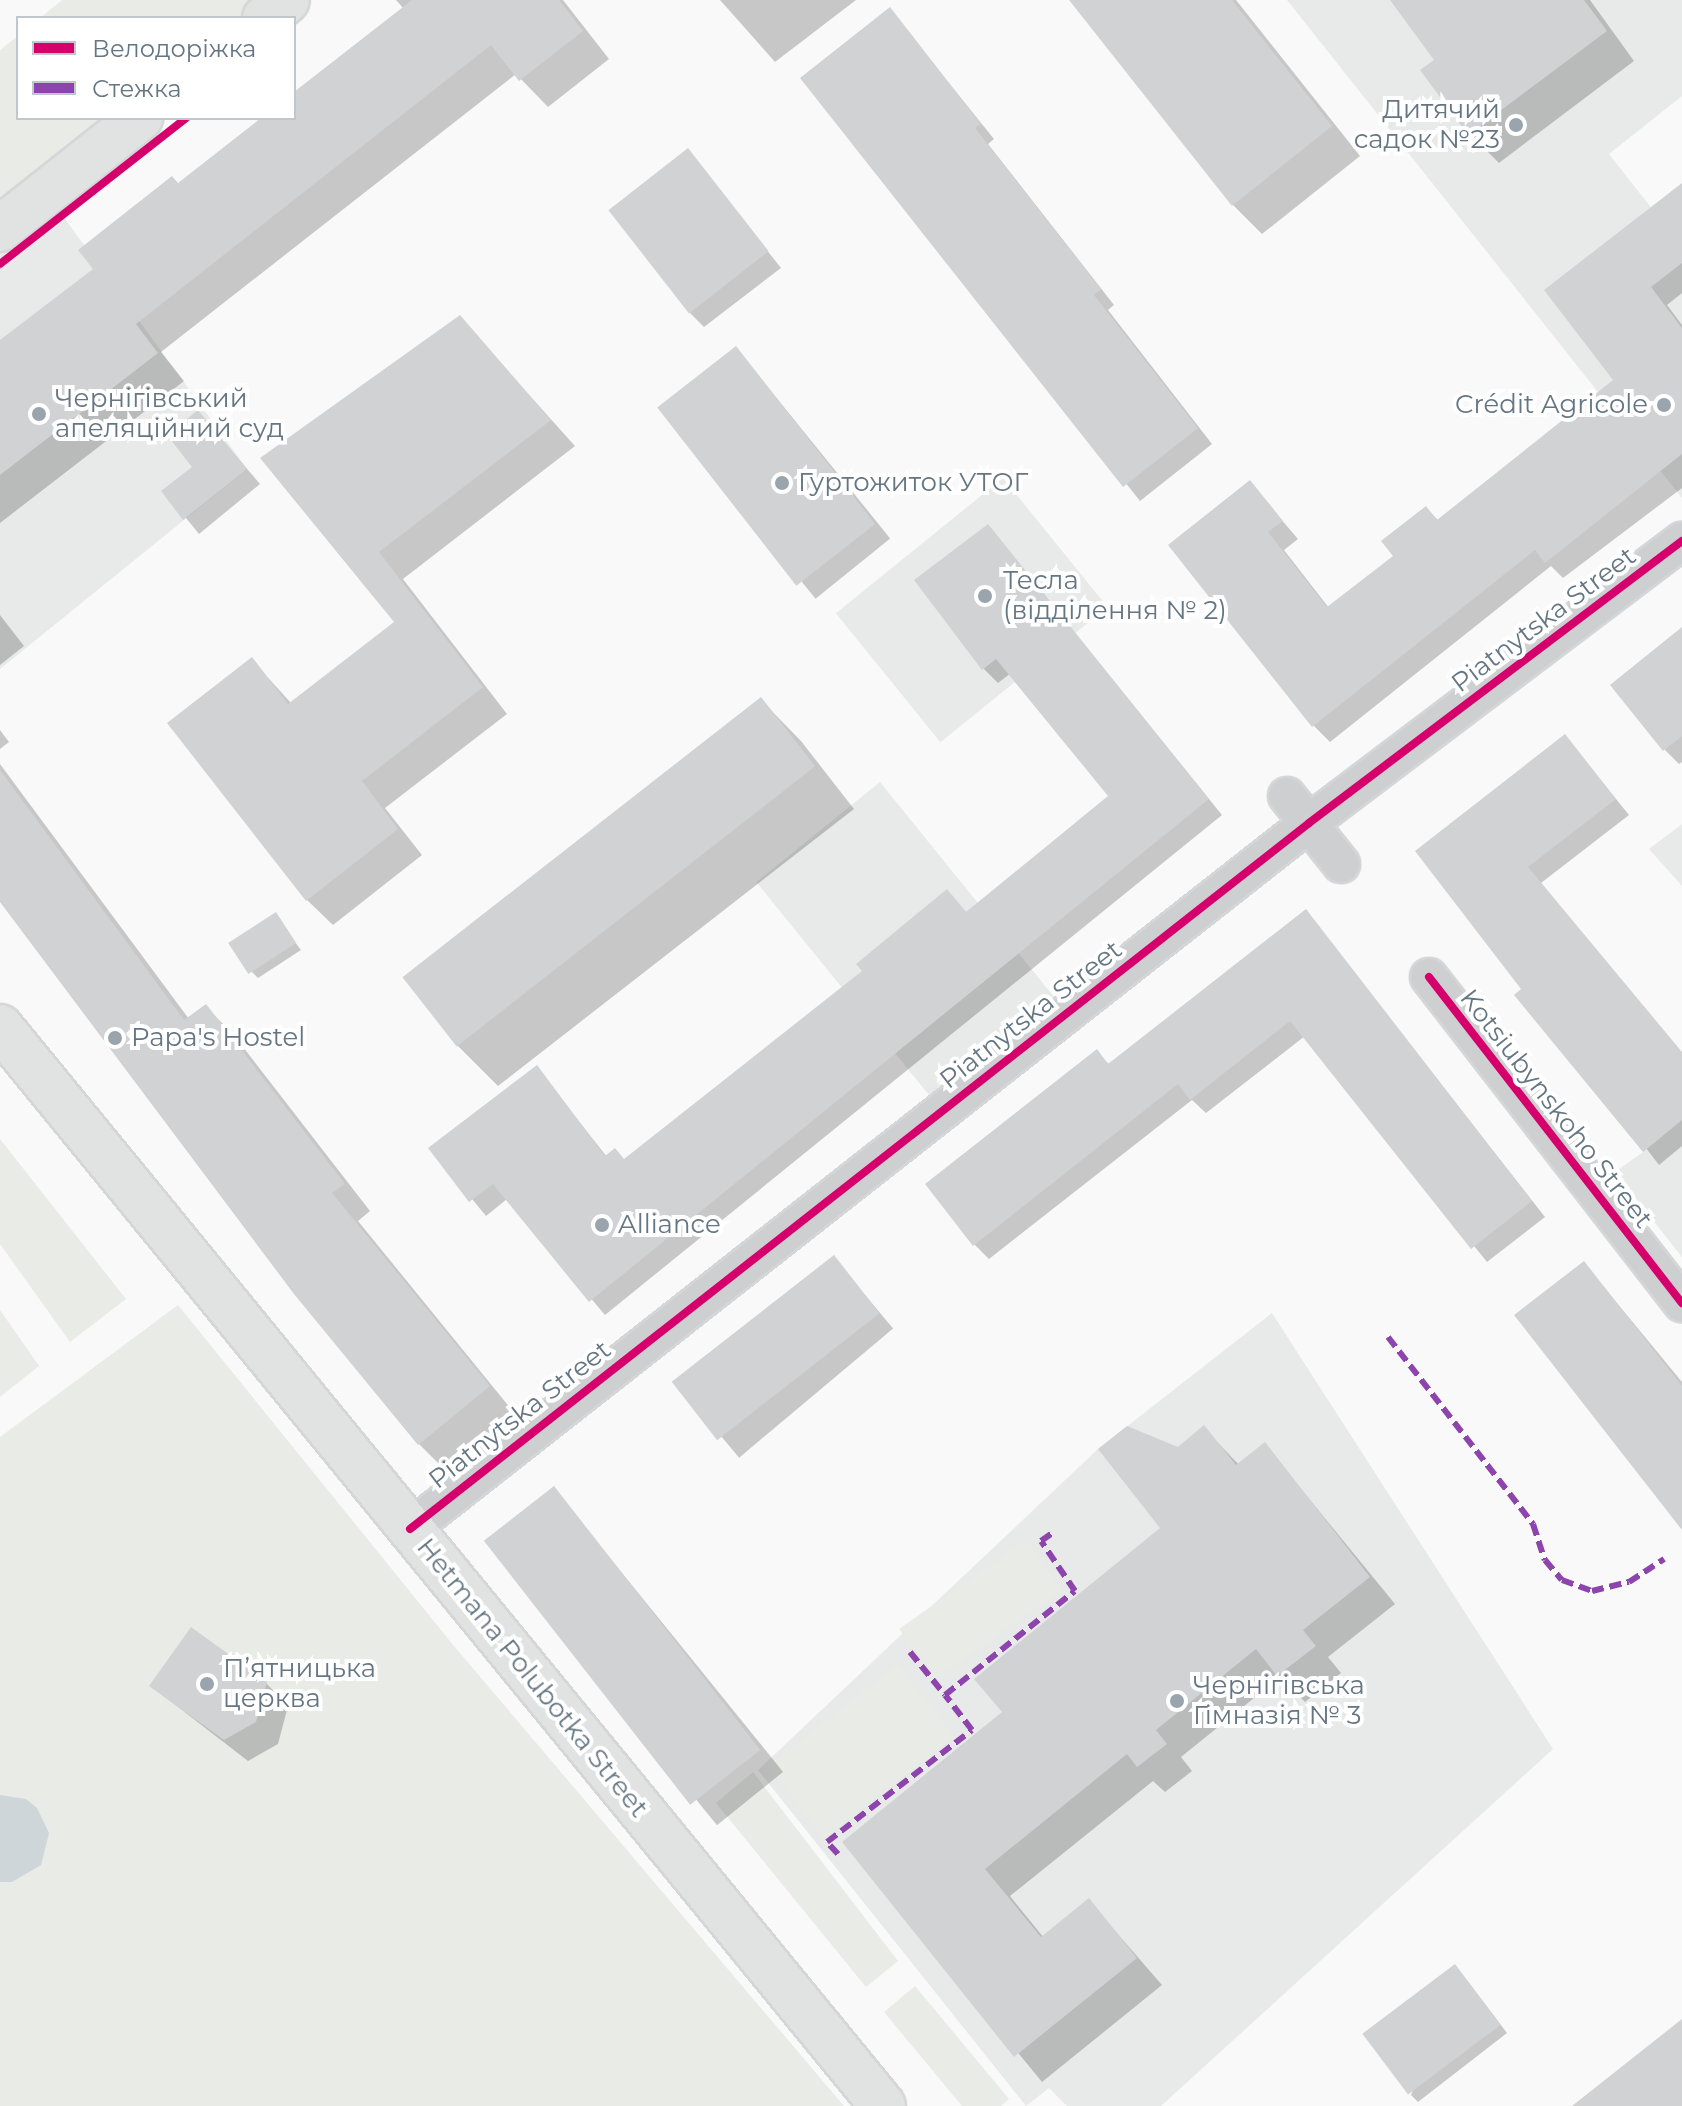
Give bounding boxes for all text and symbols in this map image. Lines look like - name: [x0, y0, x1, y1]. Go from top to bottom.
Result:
- legend: [16, 16, 296, 120]
- text: Велодоріжка: [92, 34, 256, 63]
- text: Стежка: [92, 74, 182, 103]
- place label: Дитячий садок №23: [1354, 94, 1500, 156]
- marker: Дитячий садок №23: [1507, 116, 1525, 134]
- place label: Чернігівський апеляційний суд: [55, 383, 284, 444]
- place label: Crédit Agricole: [1455, 389, 1648, 421]
- marker: Crédit Agricole: [1655, 396, 1673, 414]
- marker: Чернігівський апеляційний суд: [30, 405, 48, 423]
- place label: Гуртожиток УТОГ: [798, 467, 1028, 499]
- marker: Гуртожиток УТОГ: [773, 474, 791, 492]
- street label: Piatnytska Street: [1446, 541, 1642, 699]
- place label: Тесла (відділення № 2): [1003, 565, 1227, 626]
- marker: Тесла (відділення № 2): [974, 585, 996, 607]
- street label: Piatnytska Street: [934, 934, 1128, 1096]
- street label: Kotsiubynskoho Street: [1453, 984, 1659, 1234]
- place label: Papa's Hostel: [131, 1022, 305, 1054]
- marker: Papa's Hostel: [106, 1029, 124, 1047]
- place label: Alliance: [618, 1209, 721, 1241]
- marker: Alliance: [593, 1216, 611, 1234]
- street label: Piatnytska Street: [423, 1334, 617, 1496]
- street label: Hetmana Polubotka Street: [410, 1532, 654, 1824]
- place label: П’ятницька церква: [223, 1653, 376, 1714]
- place label: Чернігівська Гімназія № 3: [1193, 1670, 1365, 1732]
- marker: П’ятницька церква: [198, 1675, 216, 1693]
- marker: Чернігівська Гімназія № 3: [1168, 1692, 1186, 1710]

